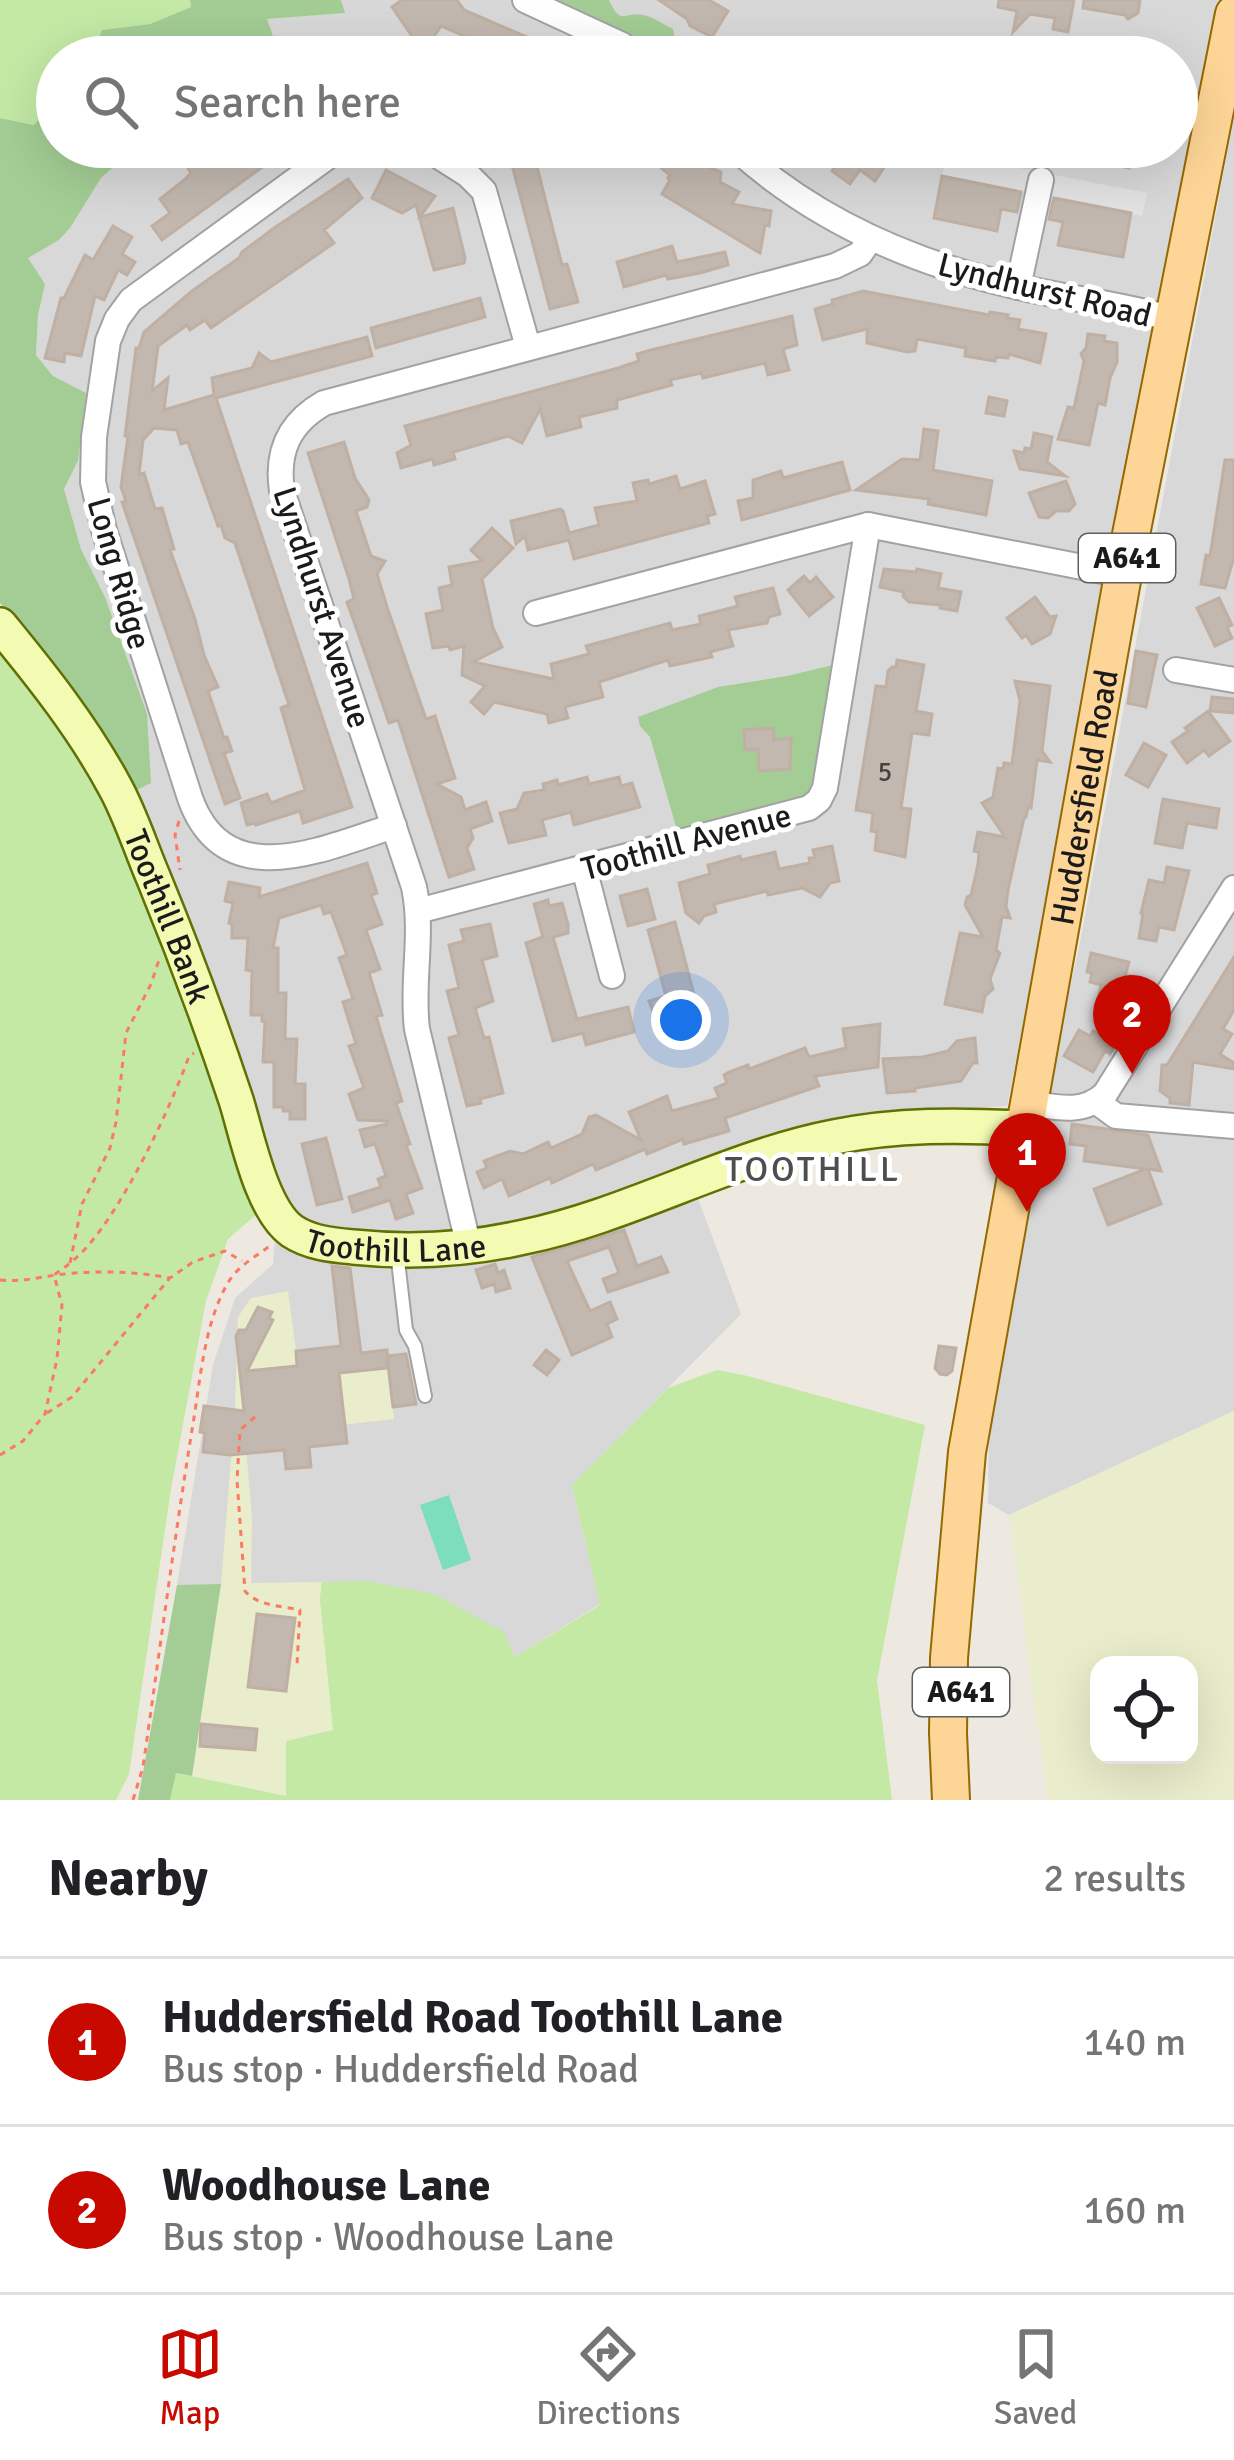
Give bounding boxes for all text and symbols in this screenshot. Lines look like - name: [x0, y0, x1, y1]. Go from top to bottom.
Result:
- search box: [36, 36, 1198, 168]
- icon: search: [78, 69, 144, 135]
- text: Search here: [174, 75, 401, 130]
- street label: Lyndhurst Road: [934, 244, 1156, 337]
- street label: Lyndhurst Avenue: [263, 482, 380, 733]
- street label: Long Ridge: [77, 493, 160, 654]
- road number: A641: [1079, 534, 1175, 582]
- street label: Huddersfield Road: [1042, 666, 1128, 929]
- house number: 5: [878, 756, 892, 789]
- street label: Toothill Avenue: [577, 795, 796, 890]
- street label: Toothill Bank: [114, 824, 220, 1009]
- pin: 2: [1093, 975, 1171, 1074]
- your location: [651, 990, 711, 1050]
- pin: 1: [988, 1113, 1066, 1212]
- district label: TOOTHILL: [725, 1147, 901, 1192]
- street label: Toothill Lane: [300, 1220, 489, 1272]
- map controls: [1090, 1656, 1198, 1764]
- button: locate: [1090, 1656, 1198, 1764]
- road number: A641: [913, 1668, 1009, 1716]
- text: Nearby: [48, 1847, 208, 1910]
- text: 2 results: [1043, 1854, 1186, 1902]
- text: Huddersfield Road Toothill Lane: [162, 1990, 783, 2045]
- text: 1: [76, 2018, 98, 2066]
- text: 140 m: [1083, 2018, 1186, 2066]
- text: Bus stop · Huddersfield Road: [162, 2045, 639, 2093]
- text: Woodhouse Lane: [162, 2158, 491, 2213]
- text: 2: [76, 2186, 98, 2234]
- text: 160 m: [1083, 2186, 1186, 2234]
- text: Bus stop · Woodhouse Lane: [162, 2213, 614, 2261]
- tab: Map: [157, 2321, 223, 2434]
- tab: Directions: [536, 2321, 681, 2434]
- tab: Saved: [994, 2321, 1077, 2434]

